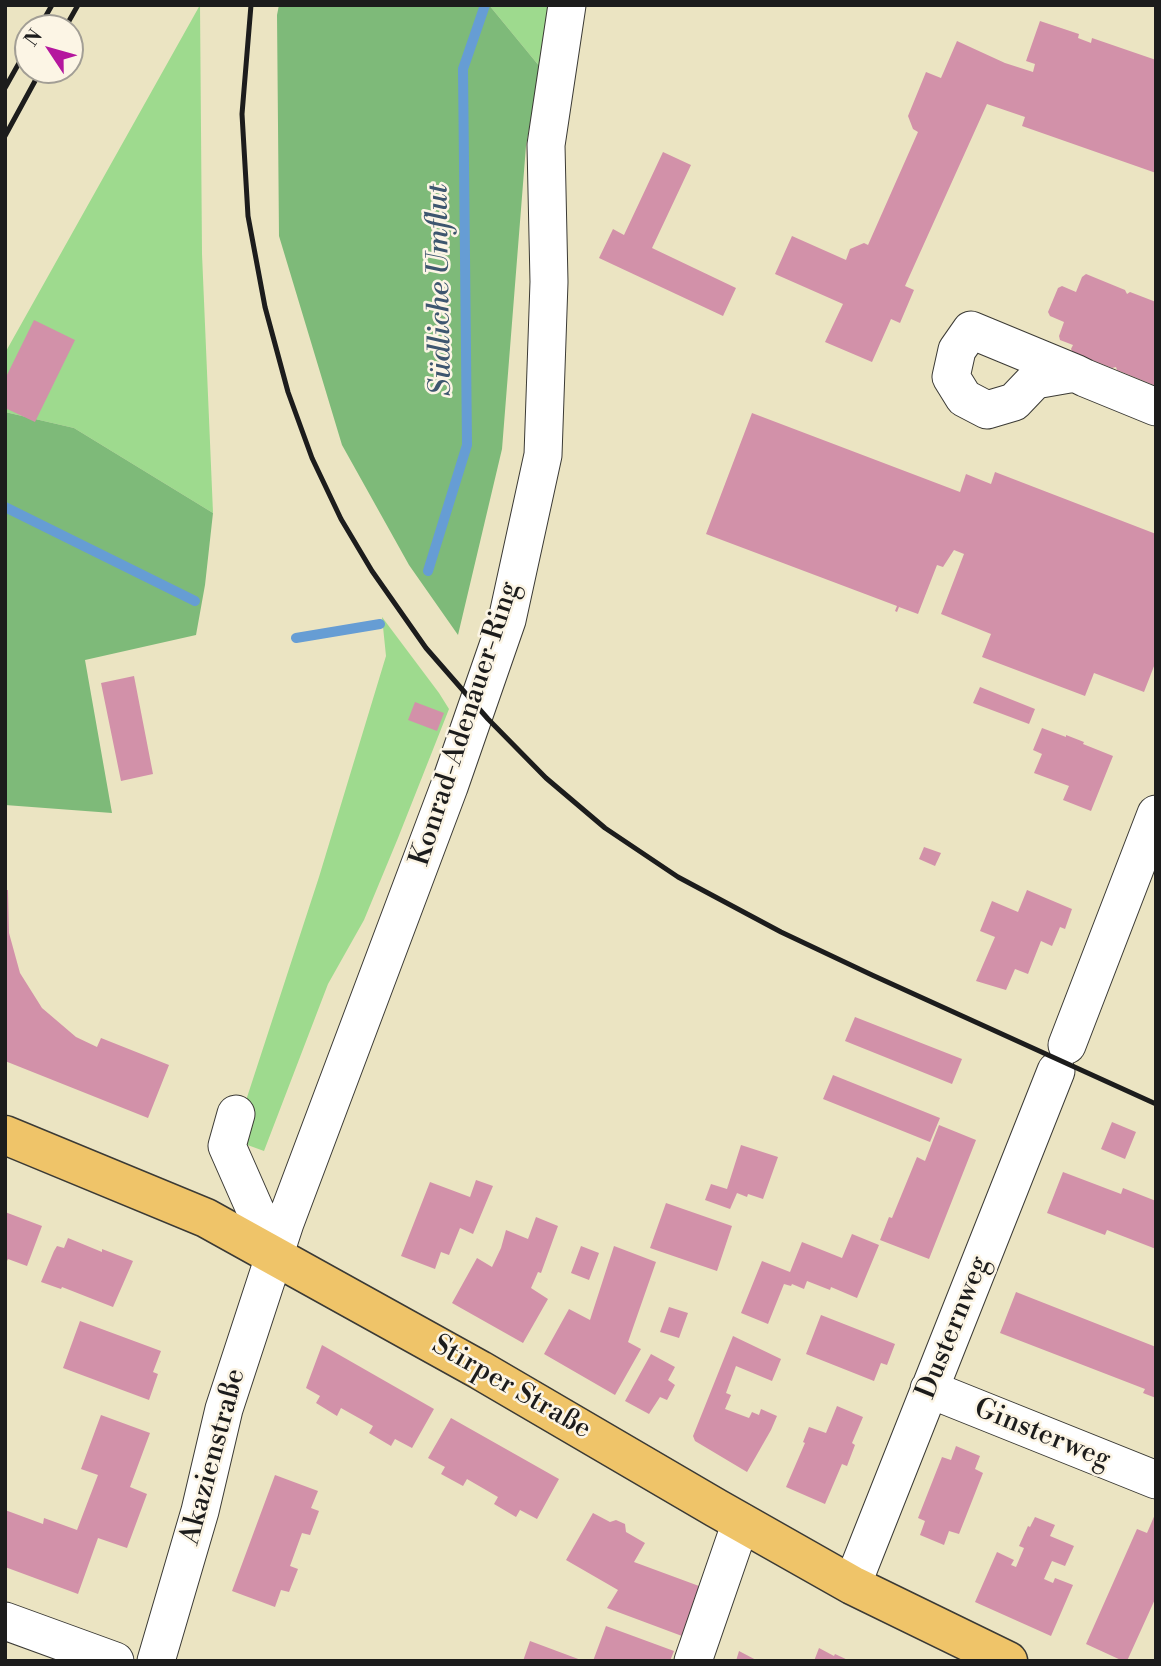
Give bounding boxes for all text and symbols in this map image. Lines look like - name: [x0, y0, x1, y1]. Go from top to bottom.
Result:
- north arrow: [14, 14, 84, 84]
- text: N: [20, 25, 48, 51]
- water label: Südliche Umflut: [421, 184, 461, 396]
- street label: Konrad-Adenauer-Ring: [404, 578, 528, 870]
- street label: Dusternweg: [910, 1252, 998, 1404]
- street label: Stirper Straße: [425, 1329, 597, 1447]
- street label: Akazienstraße: [174, 1365, 254, 1549]
- street label: Ginsterweg: [969, 1392, 1115, 1478]

